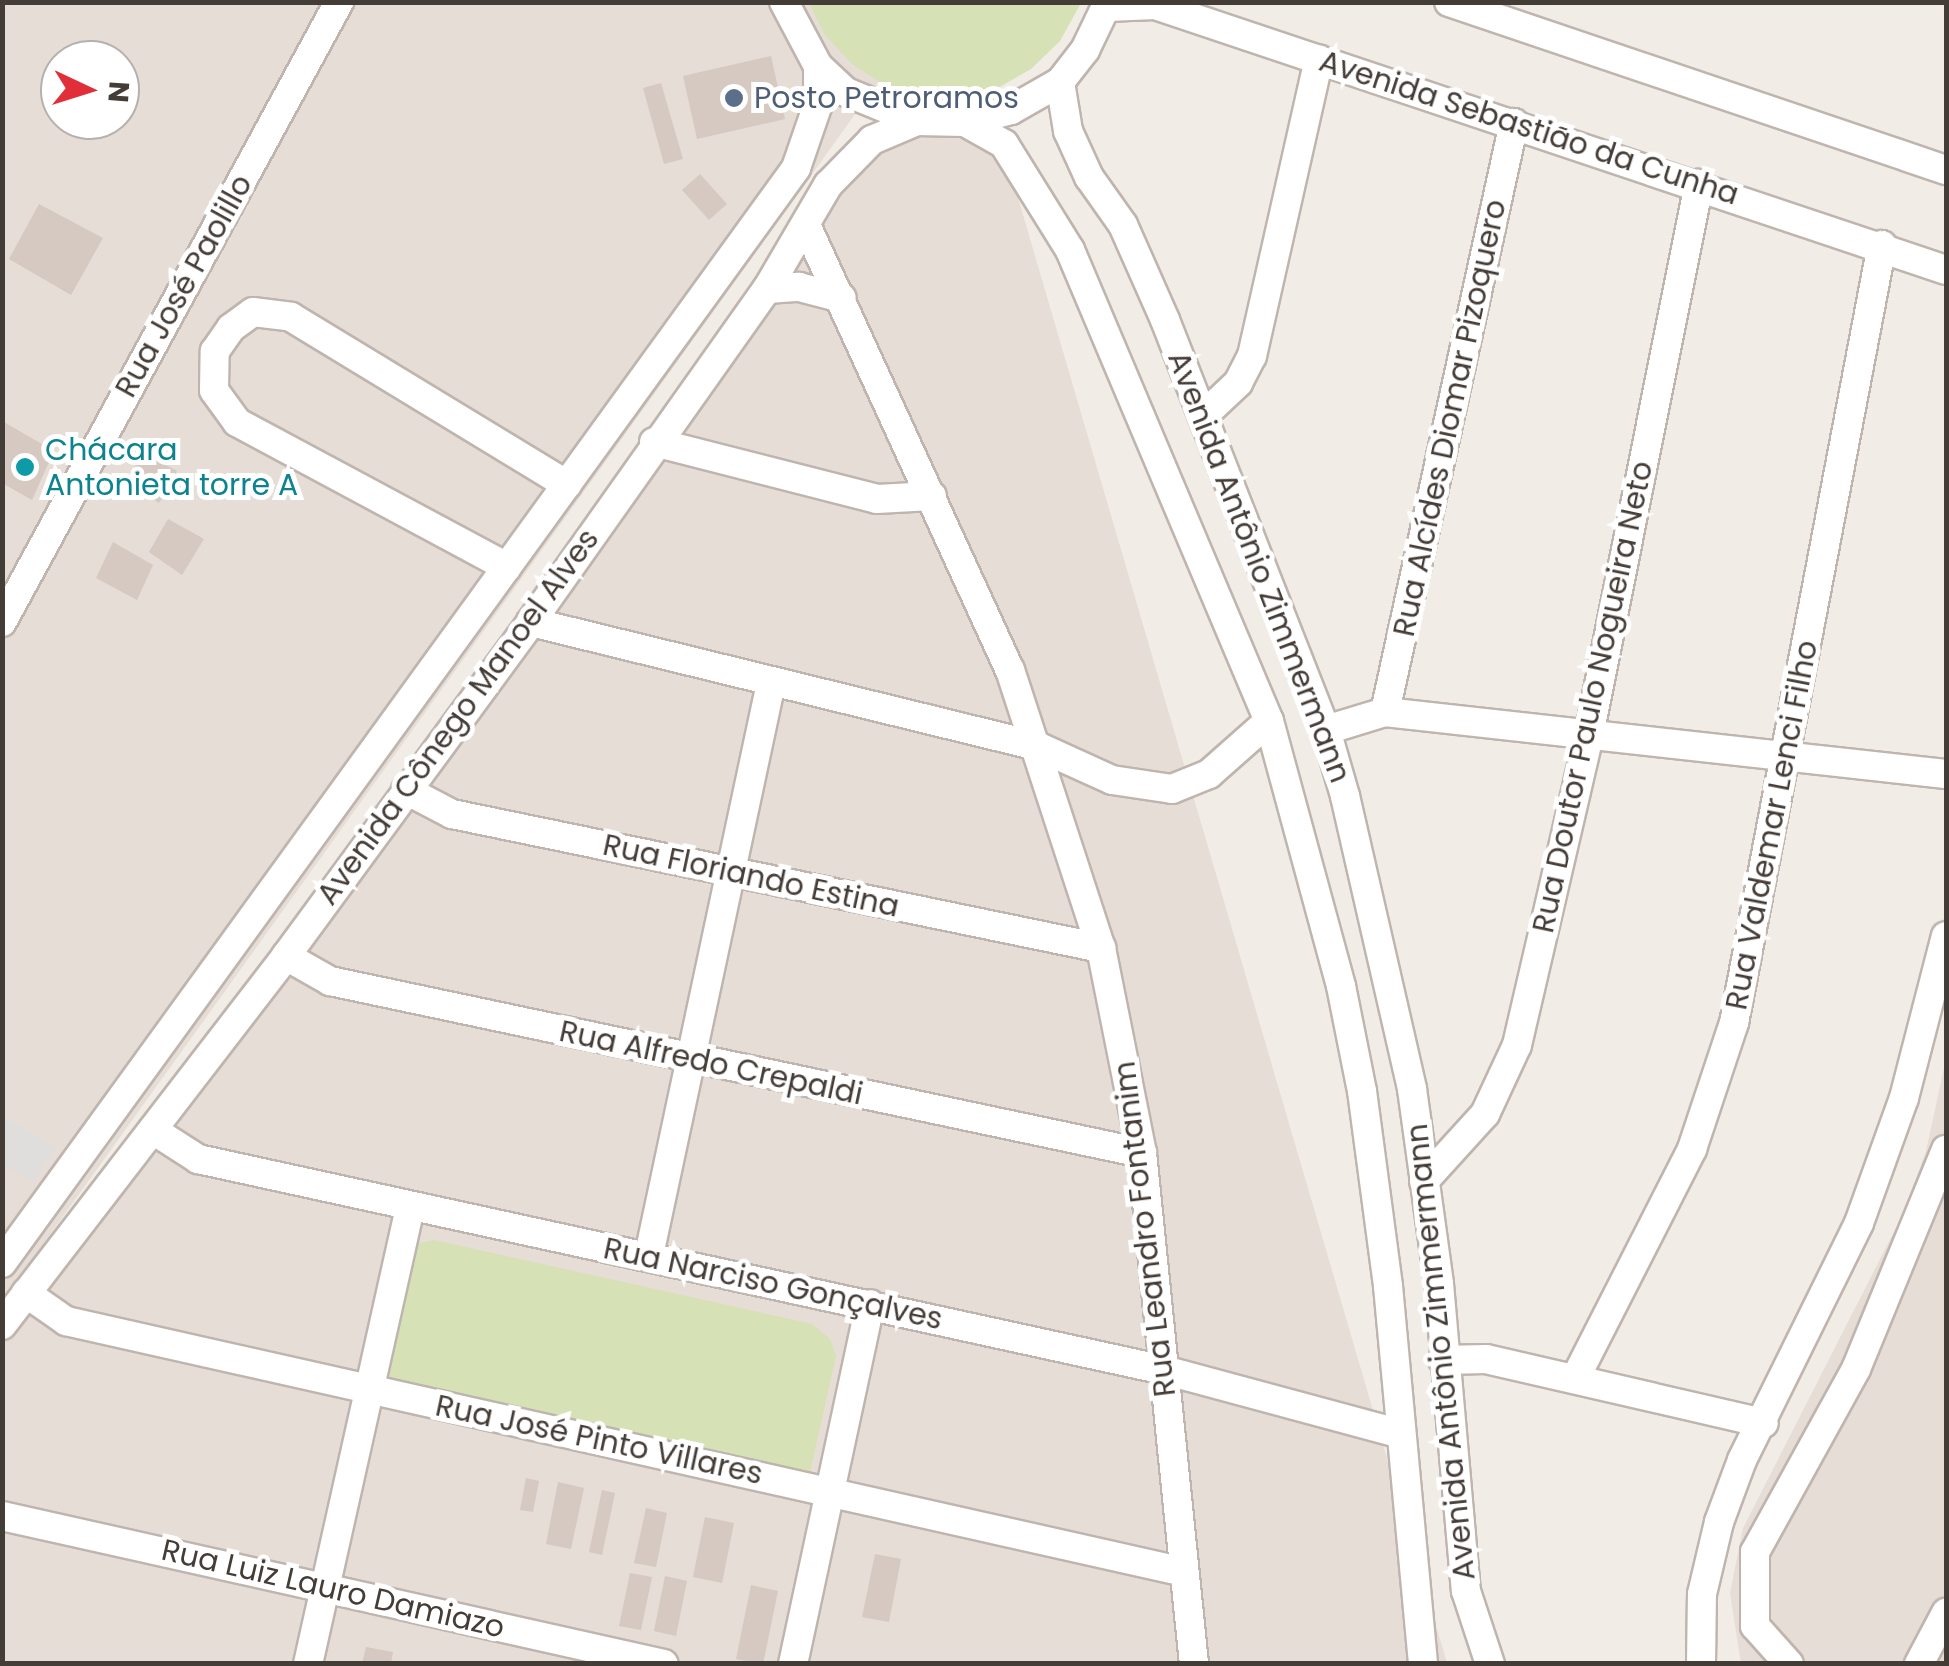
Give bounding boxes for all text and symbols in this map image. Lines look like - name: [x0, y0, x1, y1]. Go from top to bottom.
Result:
- north arrow: [40, 40, 140, 140]
- street label: Avenida Sebastião da Cunha: [1315, 43, 1743, 213]
- text: N: [98, 80, 139, 104]
- place label: Posto Petroramos: [754, 80, 1019, 116]
- marker: Posto Petroramos: [723, 87, 745, 109]
- street label: Rua José Paolillo: [108, 169, 260, 403]
- street label: Rua Alcídes Diomar Pizoquero: [1386, 196, 1514, 640]
- street label: Avenida Antônio Zimmermann: [1160, 346, 1358, 788]
- place label: Chácara Antonieta torre A: [45, 432, 298, 502]
- marker: Chácara Antonieta torre A: [14, 456, 36, 478]
- street label: Rua Doutor Paulo Nogueira Neto: [1525, 458, 1661, 936]
- street label: Avenida Cônego Manoel Alves: [310, 522, 606, 912]
- street label: Rua Valdemar Lenci Filho: [1718, 637, 1826, 1013]
- street label: Rua Floriando Estina: [600, 827, 902, 925]
- street label: Rua Alfredo Crepaldi: [556, 1013, 866, 1113]
- street label: Rua Leandro Fontanim: [1107, 1059, 1183, 1399]
- street label: Avenida Antônio Zimmermann: [1399, 1122, 1483, 1582]
- street label: Rua Narciso Gonçalves: [600, 1230, 946, 1338]
- street label: Rua José Pinto Villares: [432, 1388, 766, 1492]
- street label: Rua Luiz Lauro Damiazo: [158, 1532, 508, 1646]

